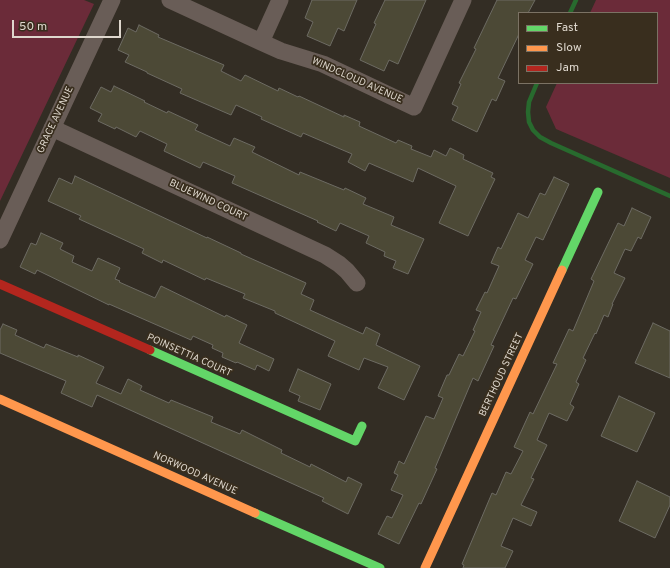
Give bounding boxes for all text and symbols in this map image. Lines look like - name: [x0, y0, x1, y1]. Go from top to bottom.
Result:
- scale bar: [14, 12, 123, 38]
- legend: [518, 12, 658, 84]
- text: 50 m: [19, 19, 47, 35]
- text: Fast: [556, 20, 578, 36]
- text: Slow: [556, 40, 582, 56]
- street label: WINDCLOUD AVENUE: [310, 56, 404, 106]
- text: Jam: [556, 60, 579, 76]
- street label: GRACE AVENUE: [35, 85, 77, 155]
- street label: BLUEWIND COURT: [167, 178, 249, 224]
- street label: BERTHOUD STREET: [477, 331, 527, 419]
- street label: POINSETTIA COURT: [145, 332, 233, 380]
- street label: NORWOOD AVENUE: [151, 450, 239, 498]

